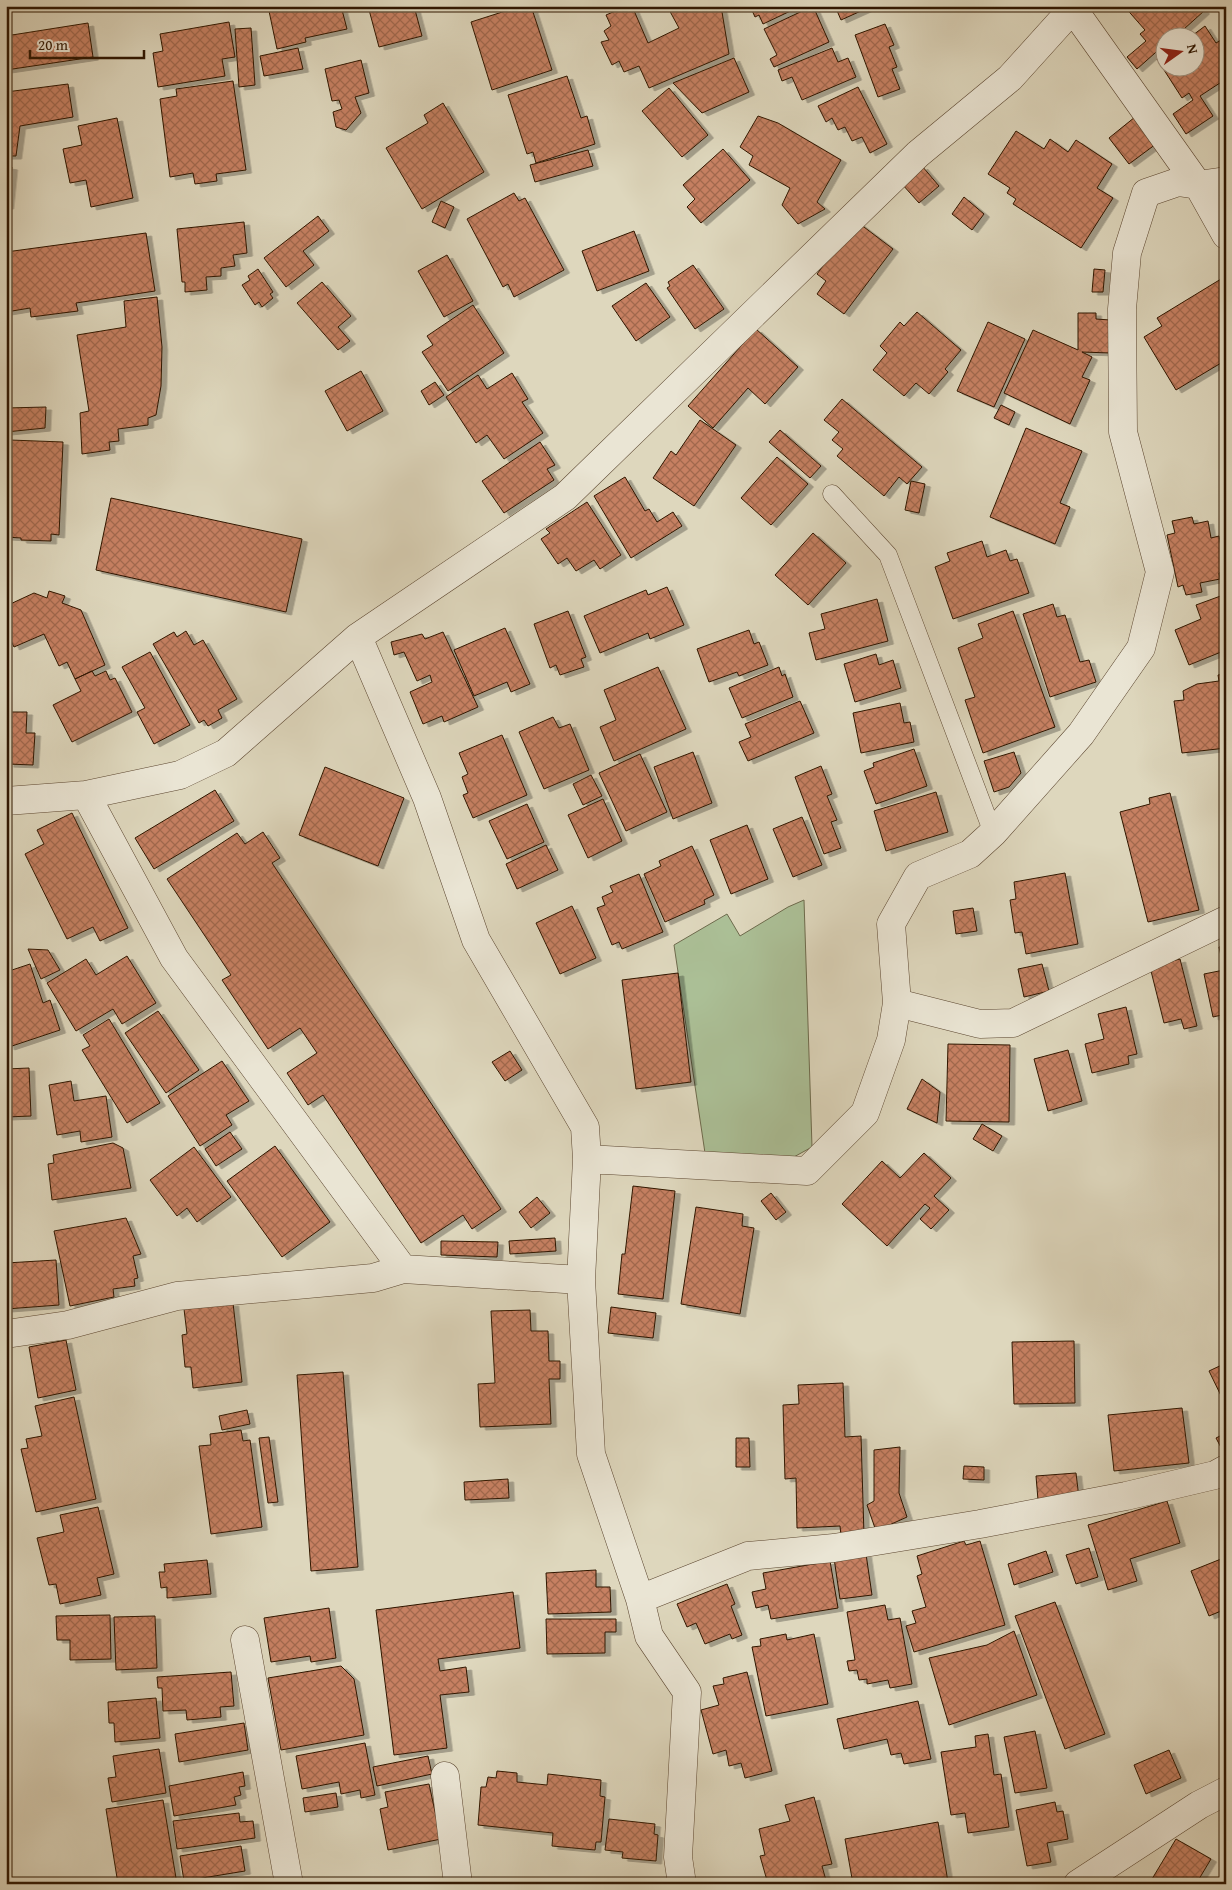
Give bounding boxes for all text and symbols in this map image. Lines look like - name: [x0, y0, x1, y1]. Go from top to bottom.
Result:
- scale bar: [30, 28, 144, 60]
- north arrow: [1154, 28, 1204, 78]
- text: 20 m: [38, 34, 69, 55]
- text: N: [1182, 42, 1204, 56]

